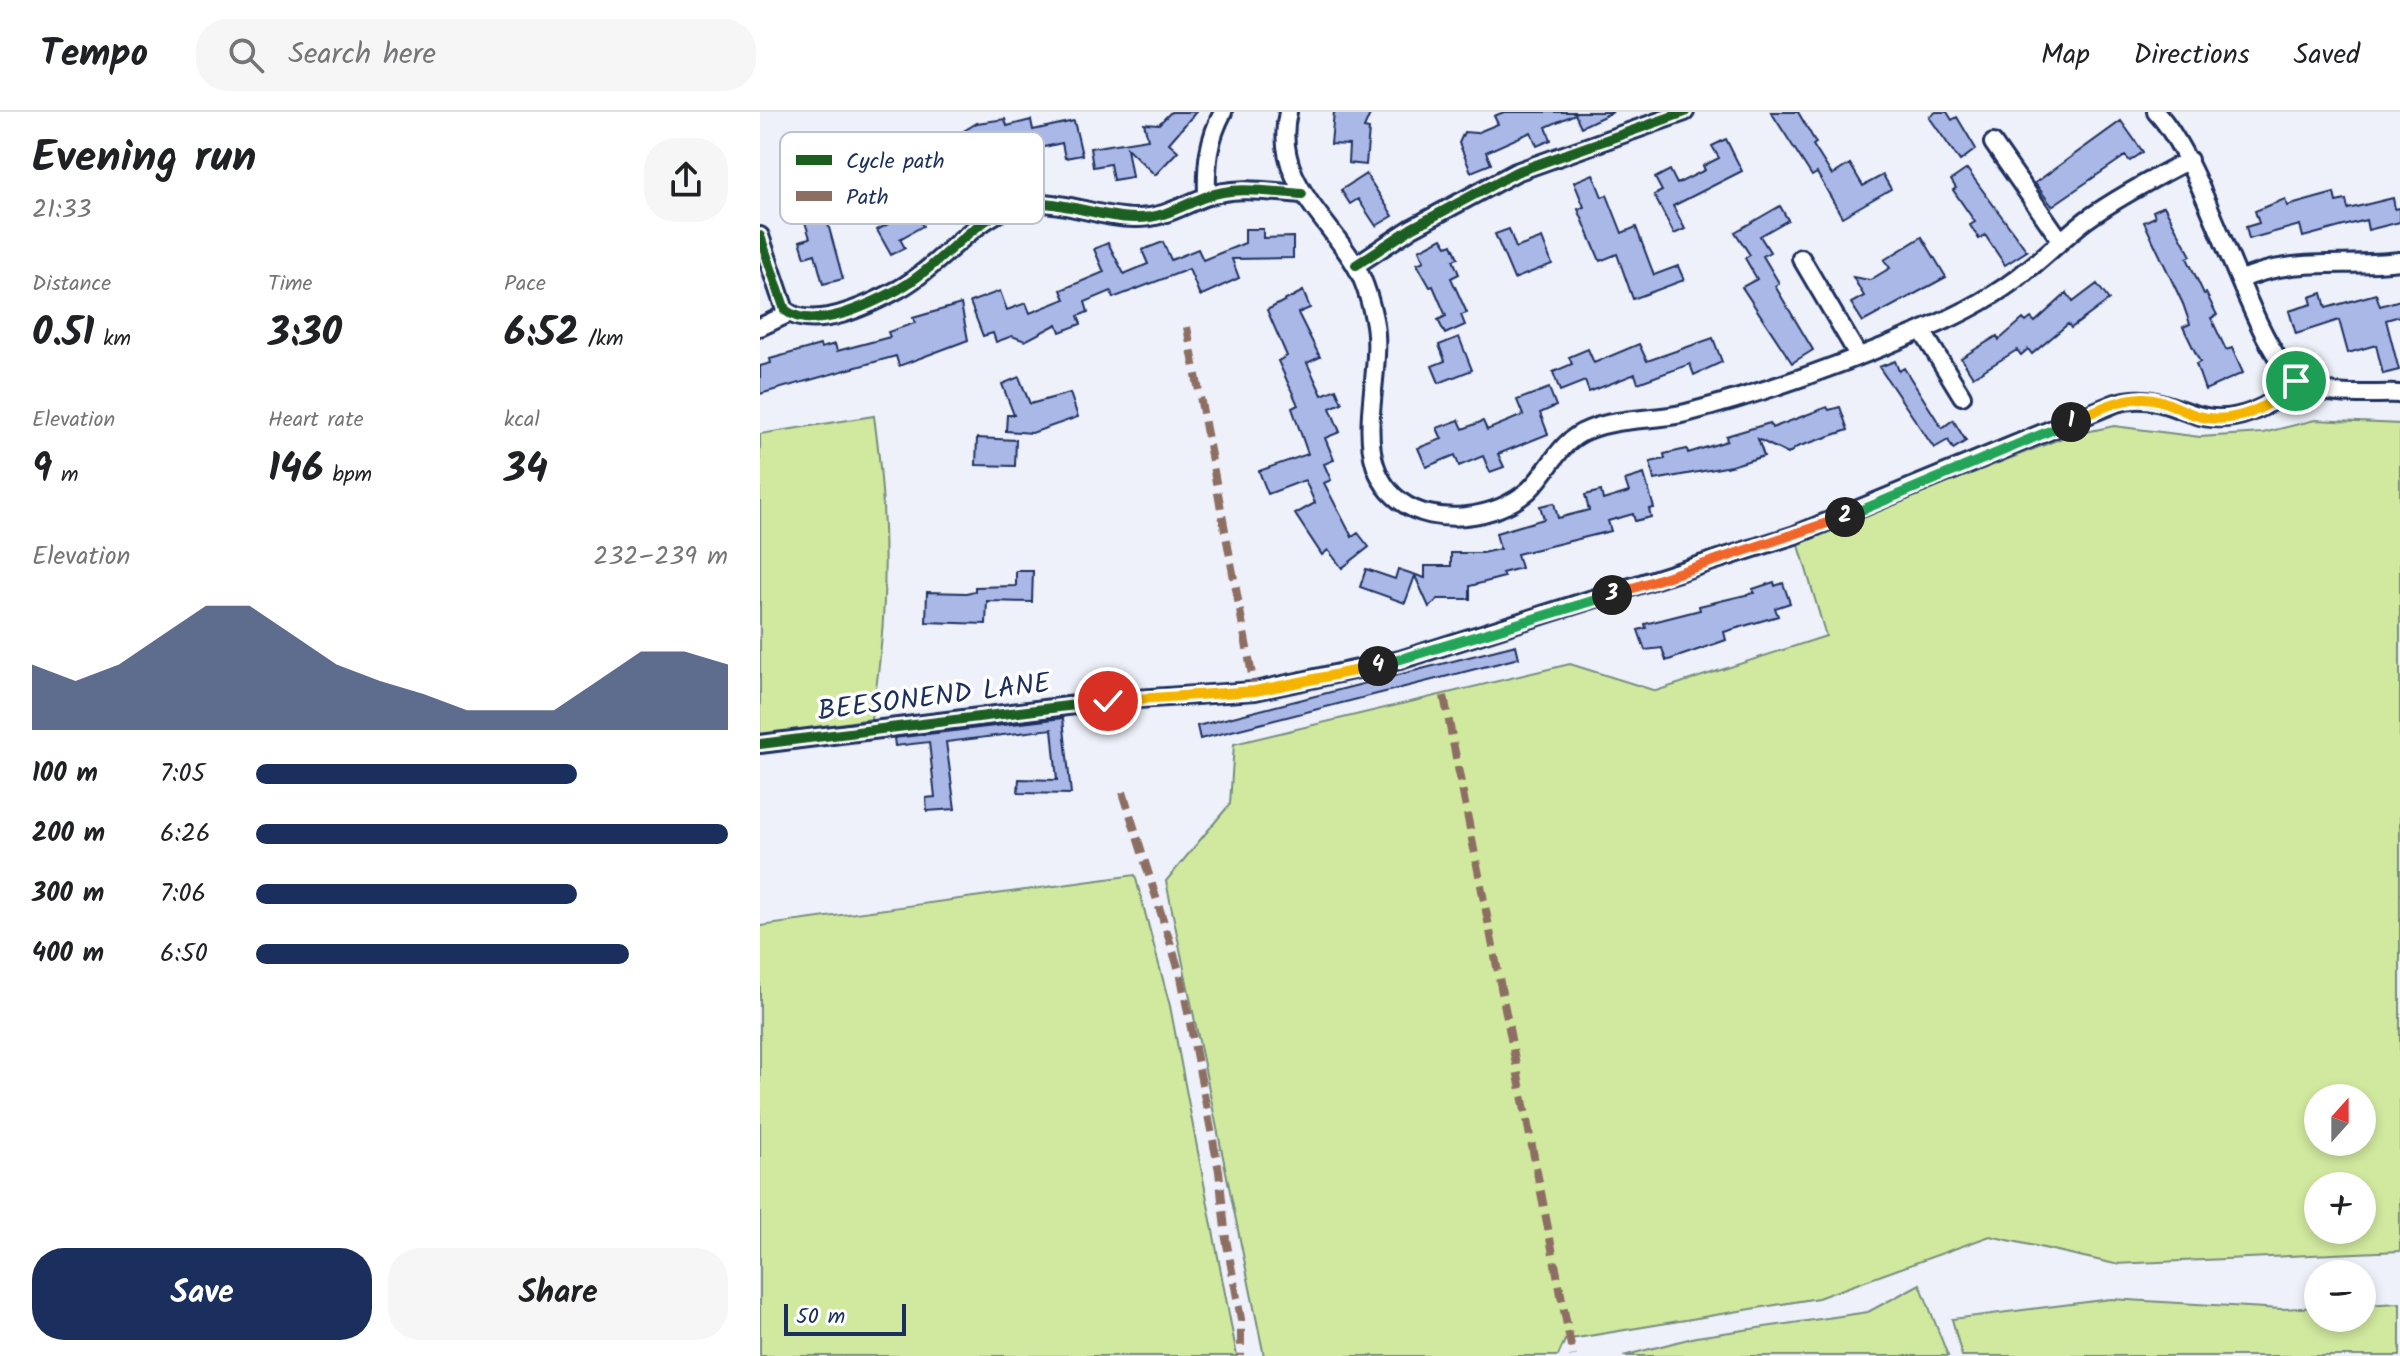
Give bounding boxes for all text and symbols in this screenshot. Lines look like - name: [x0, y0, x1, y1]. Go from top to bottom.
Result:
- search box: [196, 19, 756, 91]
- text: Tempo: [40, 25, 148, 85]
- text: Search here: [288, 31, 436, 79]
- icon: search: [224, 33, 268, 77]
- text: Map: [2041, 33, 2090, 78]
- text: Directions: [2134, 33, 2250, 78]
- text: Saved: [2294, 33, 2360, 78]
- text: Evening run: [32, 124, 256, 194]
- legend: [780, 132, 1044, 224]
- button: share: [644, 138, 728, 222]
- text: Cycle path: [846, 145, 945, 180]
- text: Path: [846, 181, 889, 216]
- text: 21:33: [32, 189, 91, 231]
- text: Distance: [32, 267, 111, 302]
- text: Time: [268, 267, 312, 302]
- text: Pace: [504, 267, 546, 302]
- text: 0.51: [32, 302, 94, 366]
- text: 3:30: [268, 302, 342, 366]
- text: 6:52: [504, 302, 579, 366]
- text: km: [94, 322, 131, 357]
- text: /km: [579, 322, 624, 357]
- pin: [2262, 347, 2330, 415]
- icon: arrive: [2274, 359, 2318, 403]
- pin: 1: [2051, 402, 2091, 442]
- text: Elevation: [32, 403, 115, 438]
- text: Heart rate: [268, 403, 364, 438]
- text: kcal: [504, 403, 540, 438]
- text: 1: [2068, 404, 2074, 439]
- text: 9: [32, 438, 52, 502]
- text: 146: [268, 438, 324, 502]
- text: 34: [504, 438, 548, 502]
- text: m: [52, 458, 79, 493]
- text: bpm: [324, 458, 372, 493]
- pin: 2: [1825, 497, 1865, 537]
- text: 2: [1839, 499, 1851, 534]
- text: Elevation: [32, 536, 130, 578]
- text: 232–239 m: [593, 536, 728, 578]
- pin: 3: [1592, 575, 1632, 615]
- text: 3: [1606, 577, 1618, 612]
- pin: 4: [1358, 646, 1398, 686]
- text: 4: [1372, 648, 1384, 683]
- street label: BEESONEND LANE: [815, 661, 1053, 735]
- pin: [1074, 667, 1142, 735]
- icon: check: [1086, 679, 1130, 723]
- text: 100 m: [32, 753, 98, 795]
- text: 7:05: [160, 753, 205, 795]
- text: 200 m: [32, 813, 105, 855]
- text: 6:26: [160, 813, 210, 855]
- text: 300 m: [32, 873, 104, 915]
- text: 7:06: [160, 873, 206, 915]
- text: 400 m: [32, 933, 104, 975]
- text: 6:50: [160, 933, 208, 975]
- north arrow: [2304, 1084, 2376, 1156]
- map controls: [2304, 1084, 2376, 1332]
- button: +: [2304, 1172, 2376, 1244]
- button: Save: [32, 1248, 372, 1340]
- button: Share: [388, 1248, 728, 1340]
- button: −: [2304, 1260, 2376, 1332]
- scale bar: [784, 1300, 906, 1336]
- text: 50 m: [796, 1300, 845, 1335]

